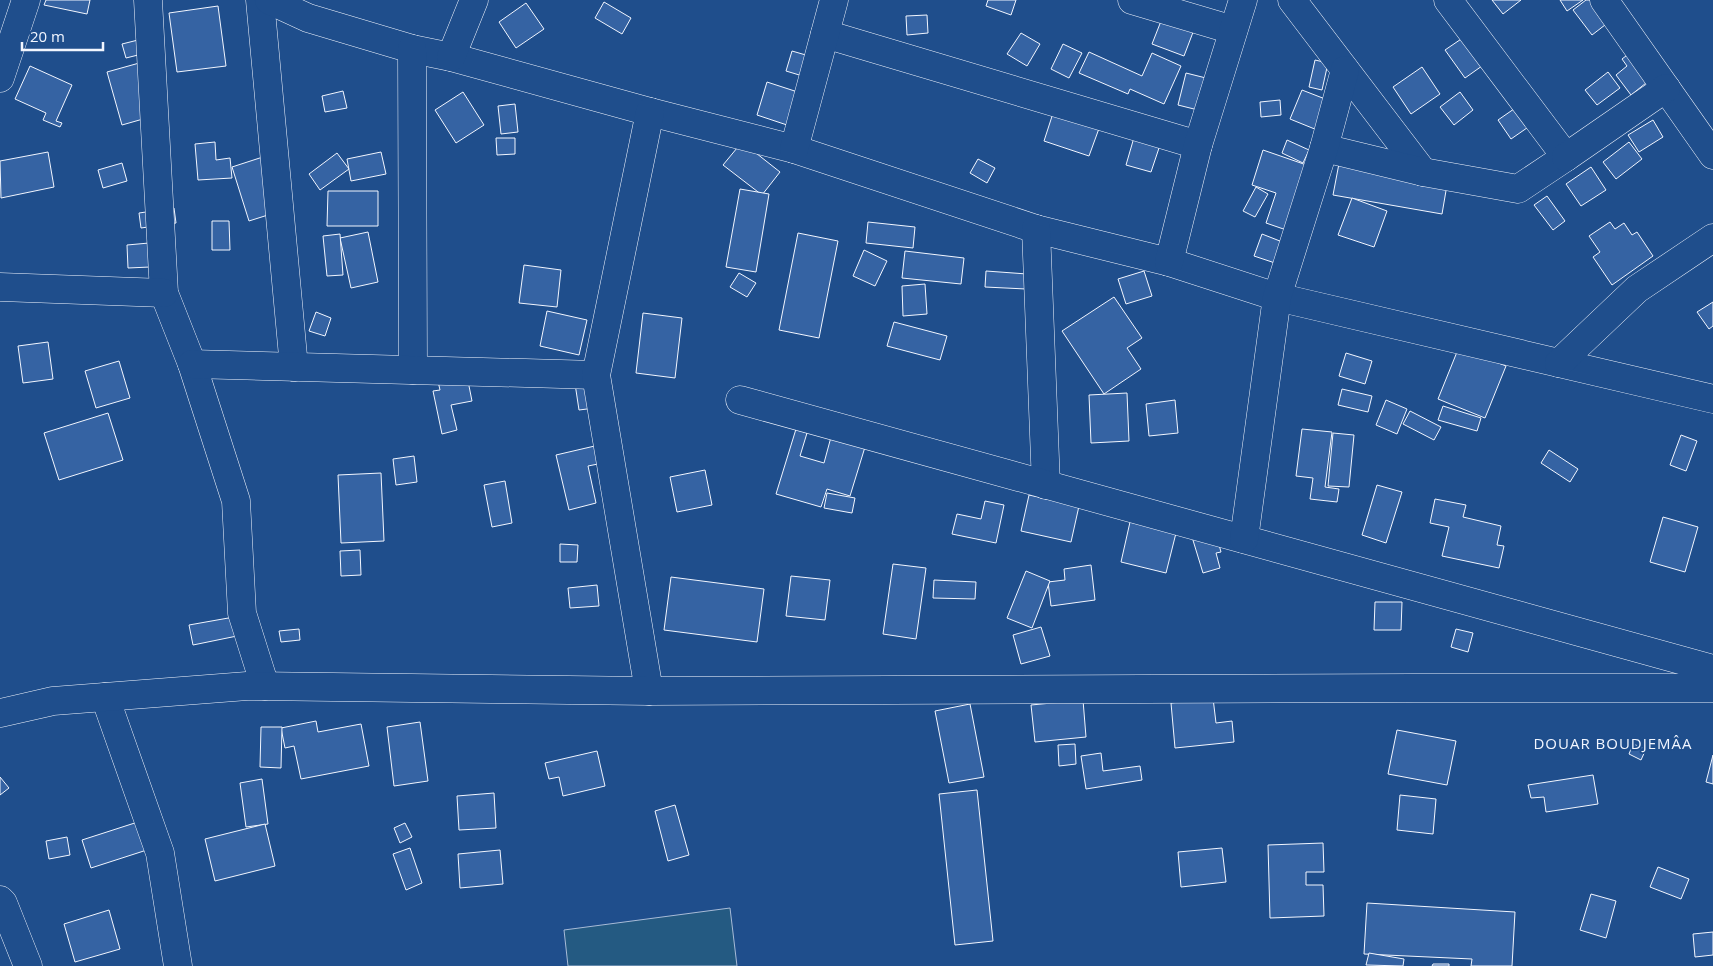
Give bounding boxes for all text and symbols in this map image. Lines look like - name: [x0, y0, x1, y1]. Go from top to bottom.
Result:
- scale bar: [22, 20, 104, 52]
- text: 20 m: [30, 26, 65, 46]
- district label: DOUAR BOUDJEMÂA: [1533, 733, 1693, 753]

